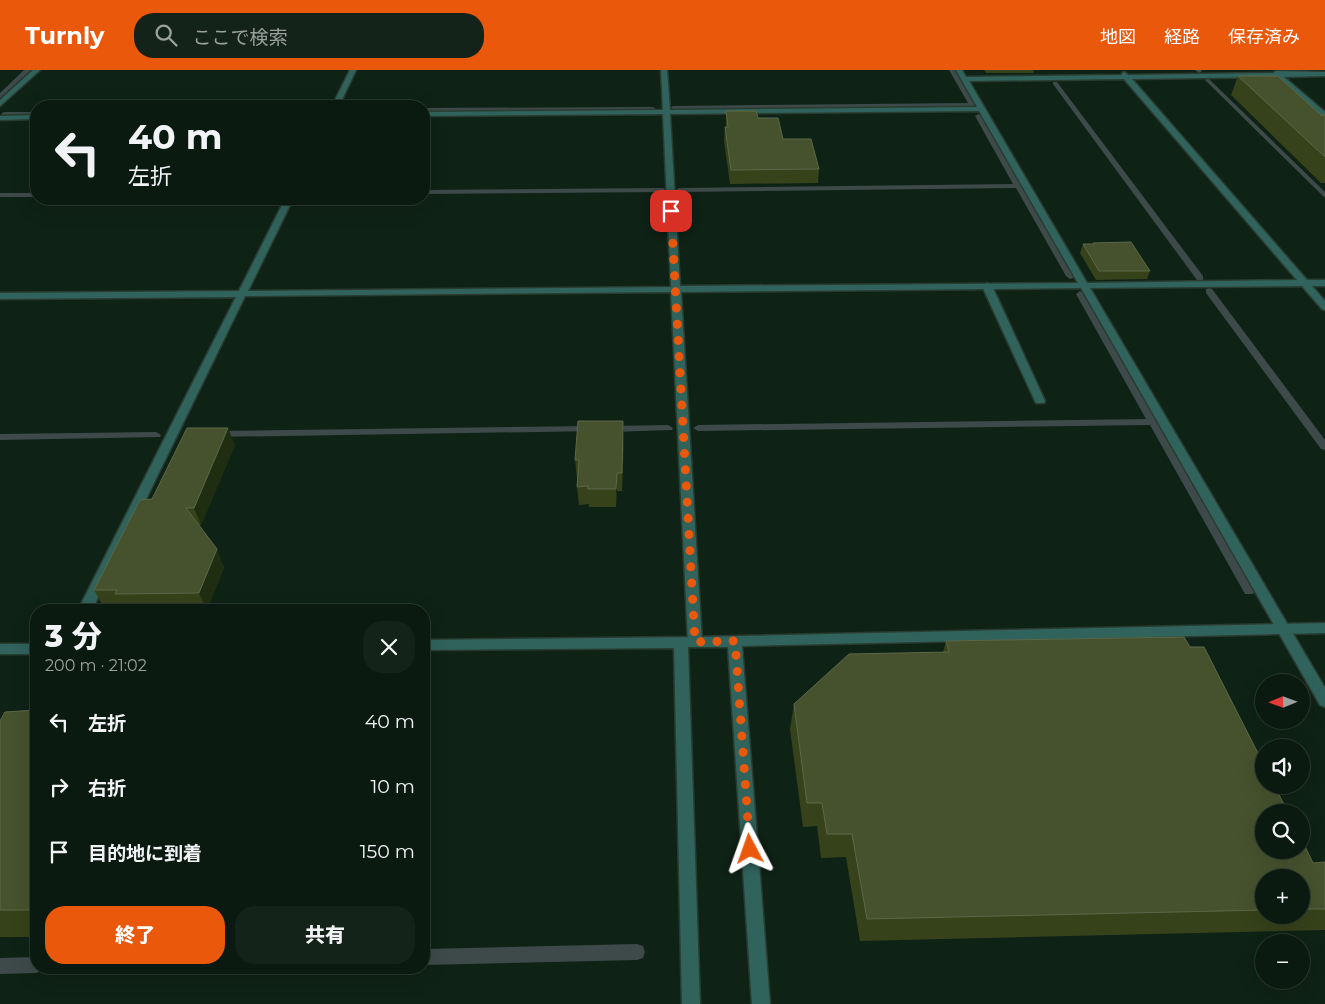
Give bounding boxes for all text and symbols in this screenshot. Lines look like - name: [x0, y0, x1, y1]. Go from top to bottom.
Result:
- search box: [134, 13, 484, 58]
- text: Turnly: [25, 21, 104, 50]
- icon: search: [152, 21, 180, 49]
- text: ここで検索: [192, 26, 287, 49]
- text: 地図: [1100, 26, 1136, 48]
- text: 経路: [1164, 26, 1200, 48]
- text: 保存済み: [1228, 26, 1300, 48]
- text: 40 m: [128, 115, 223, 158]
- icon: left: [45, 120, 110, 185]
- text: 左折: [128, 163, 172, 190]
- pin: [650, 190, 692, 232]
- icon: arrive: [657, 197, 685, 225]
- text: 3 分: [45, 618, 102, 655]
- button: close: [363, 621, 415, 673]
- text: 200 m · 21:02: [45, 656, 147, 675]
- north arrow: [1255, 674, 1310, 729]
- map controls: [1255, 674, 1310, 989]
- icon: left: [45, 708, 73, 736]
- text: 40 m: [365, 710, 415, 733]
- text: 左折: [88, 712, 126, 735]
- button: sound: [1255, 739, 1310, 794]
- icon: right: [45, 773, 73, 801]
- text: 10 m: [370, 775, 415, 798]
- text: 右折: [88, 777, 126, 800]
- button: search: [1255, 804, 1310, 859]
- position arrow: [723, 822, 775, 874]
- icon: arrive: [45, 838, 73, 866]
- text: 150 m: [360, 840, 415, 863]
- text: 目的地に到着: [88, 842, 202, 865]
- button: +: [1255, 869, 1310, 924]
- button: 終了: [45, 906, 225, 964]
- button: 共有: [235, 906, 415, 964]
- button: −: [1255, 934, 1310, 989]

